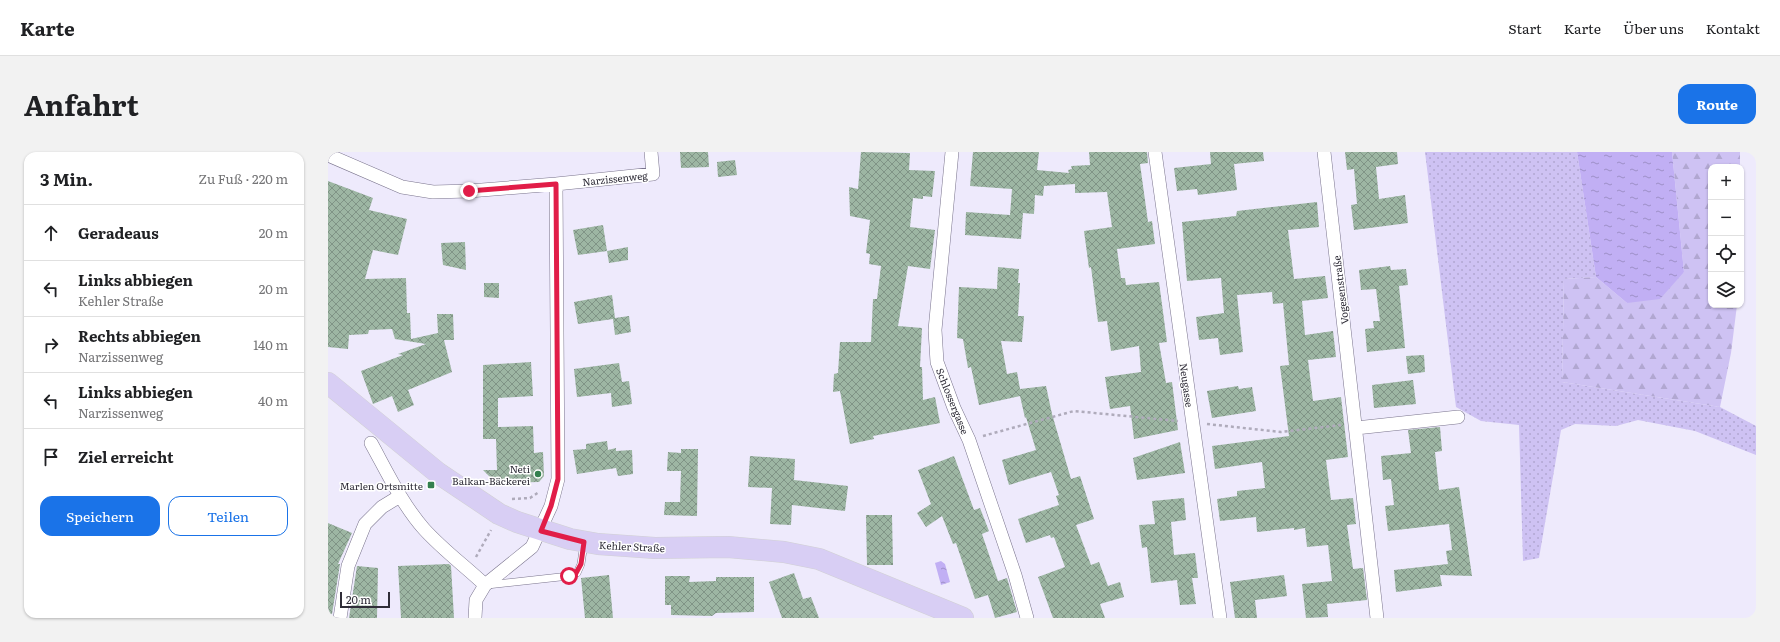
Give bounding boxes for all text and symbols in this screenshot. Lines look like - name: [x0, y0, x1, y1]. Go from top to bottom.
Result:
- text: Karte: [20, 14, 75, 42]
- text: Start: [1508, 18, 1542, 38]
- text: Karte: [1564, 18, 1601, 38]
- text: Über uns: [1623, 18, 1684, 38]
- text: Kontakt: [1706, 18, 1760, 38]
- text: Anfahrt: [24, 83, 139, 125]
- button: Route: [1678, 84, 1756, 124]
- map controls: [1708, 164, 1744, 308]
- button: +: [1708, 164, 1744, 200]
- text: 3 Min.: [40, 166, 93, 191]
- street label: Narzissenweg: [582, 167, 649, 189]
- text: Zu Fuß · 220 m: [199, 169, 288, 188]
- route end: [460, 182, 478, 200]
- button: −: [1708, 200, 1744, 236]
- text: Geradeaus: [78, 221, 159, 244]
- icon: ahead: [40, 222, 62, 244]
- text: 20 m: [259, 223, 288, 242]
- button: locate: [1708, 236, 1744, 272]
- street label: Vogesenstraße: [1328, 255, 1352, 325]
- text: Links abbiegen: [78, 268, 193, 291]
- button: layers: [1708, 272, 1744, 308]
- icon: left: [40, 278, 62, 300]
- text: 20 m: [259, 279, 288, 298]
- text: Kehler Straße: [78, 291, 164, 310]
- text: Rechts abbiegen: [78, 324, 201, 347]
- icon: right: [40, 334, 62, 356]
- text: 140 m: [253, 335, 288, 354]
- text: Narzissenweg: [78, 347, 163, 366]
- street label: Neugasse: [1176, 362, 1198, 408]
- street label: Schlossergasse: [933, 366, 973, 436]
- text: Links abbiegen: [78, 380, 193, 403]
- icon: left: [40, 390, 62, 412]
- text: 40 m: [258, 391, 288, 410]
- text: Narzissenweg: [78, 403, 163, 422]
- text: Ziel erreicht: [78, 445, 173, 468]
- icon: arrive: [40, 446, 62, 468]
- place label: Neti Balkan-Bäckerei: [452, 461, 531, 488]
- marker: Neti Balkan-Bäckerei: [533, 469, 543, 479]
- place label: Marlen Ortsmitte: [340, 478, 423, 493]
- marker: Marlen Ortsmitte: [426, 480, 436, 490]
- button: Speichern: [40, 496, 160, 536]
- button: Teilen: [168, 496, 288, 536]
- street label: Kehler Straße: [599, 537, 665, 555]
- route start: [560, 567, 578, 585]
- scale bar: [340, 590, 390, 609]
- text: 20 m: [346, 591, 371, 607]

